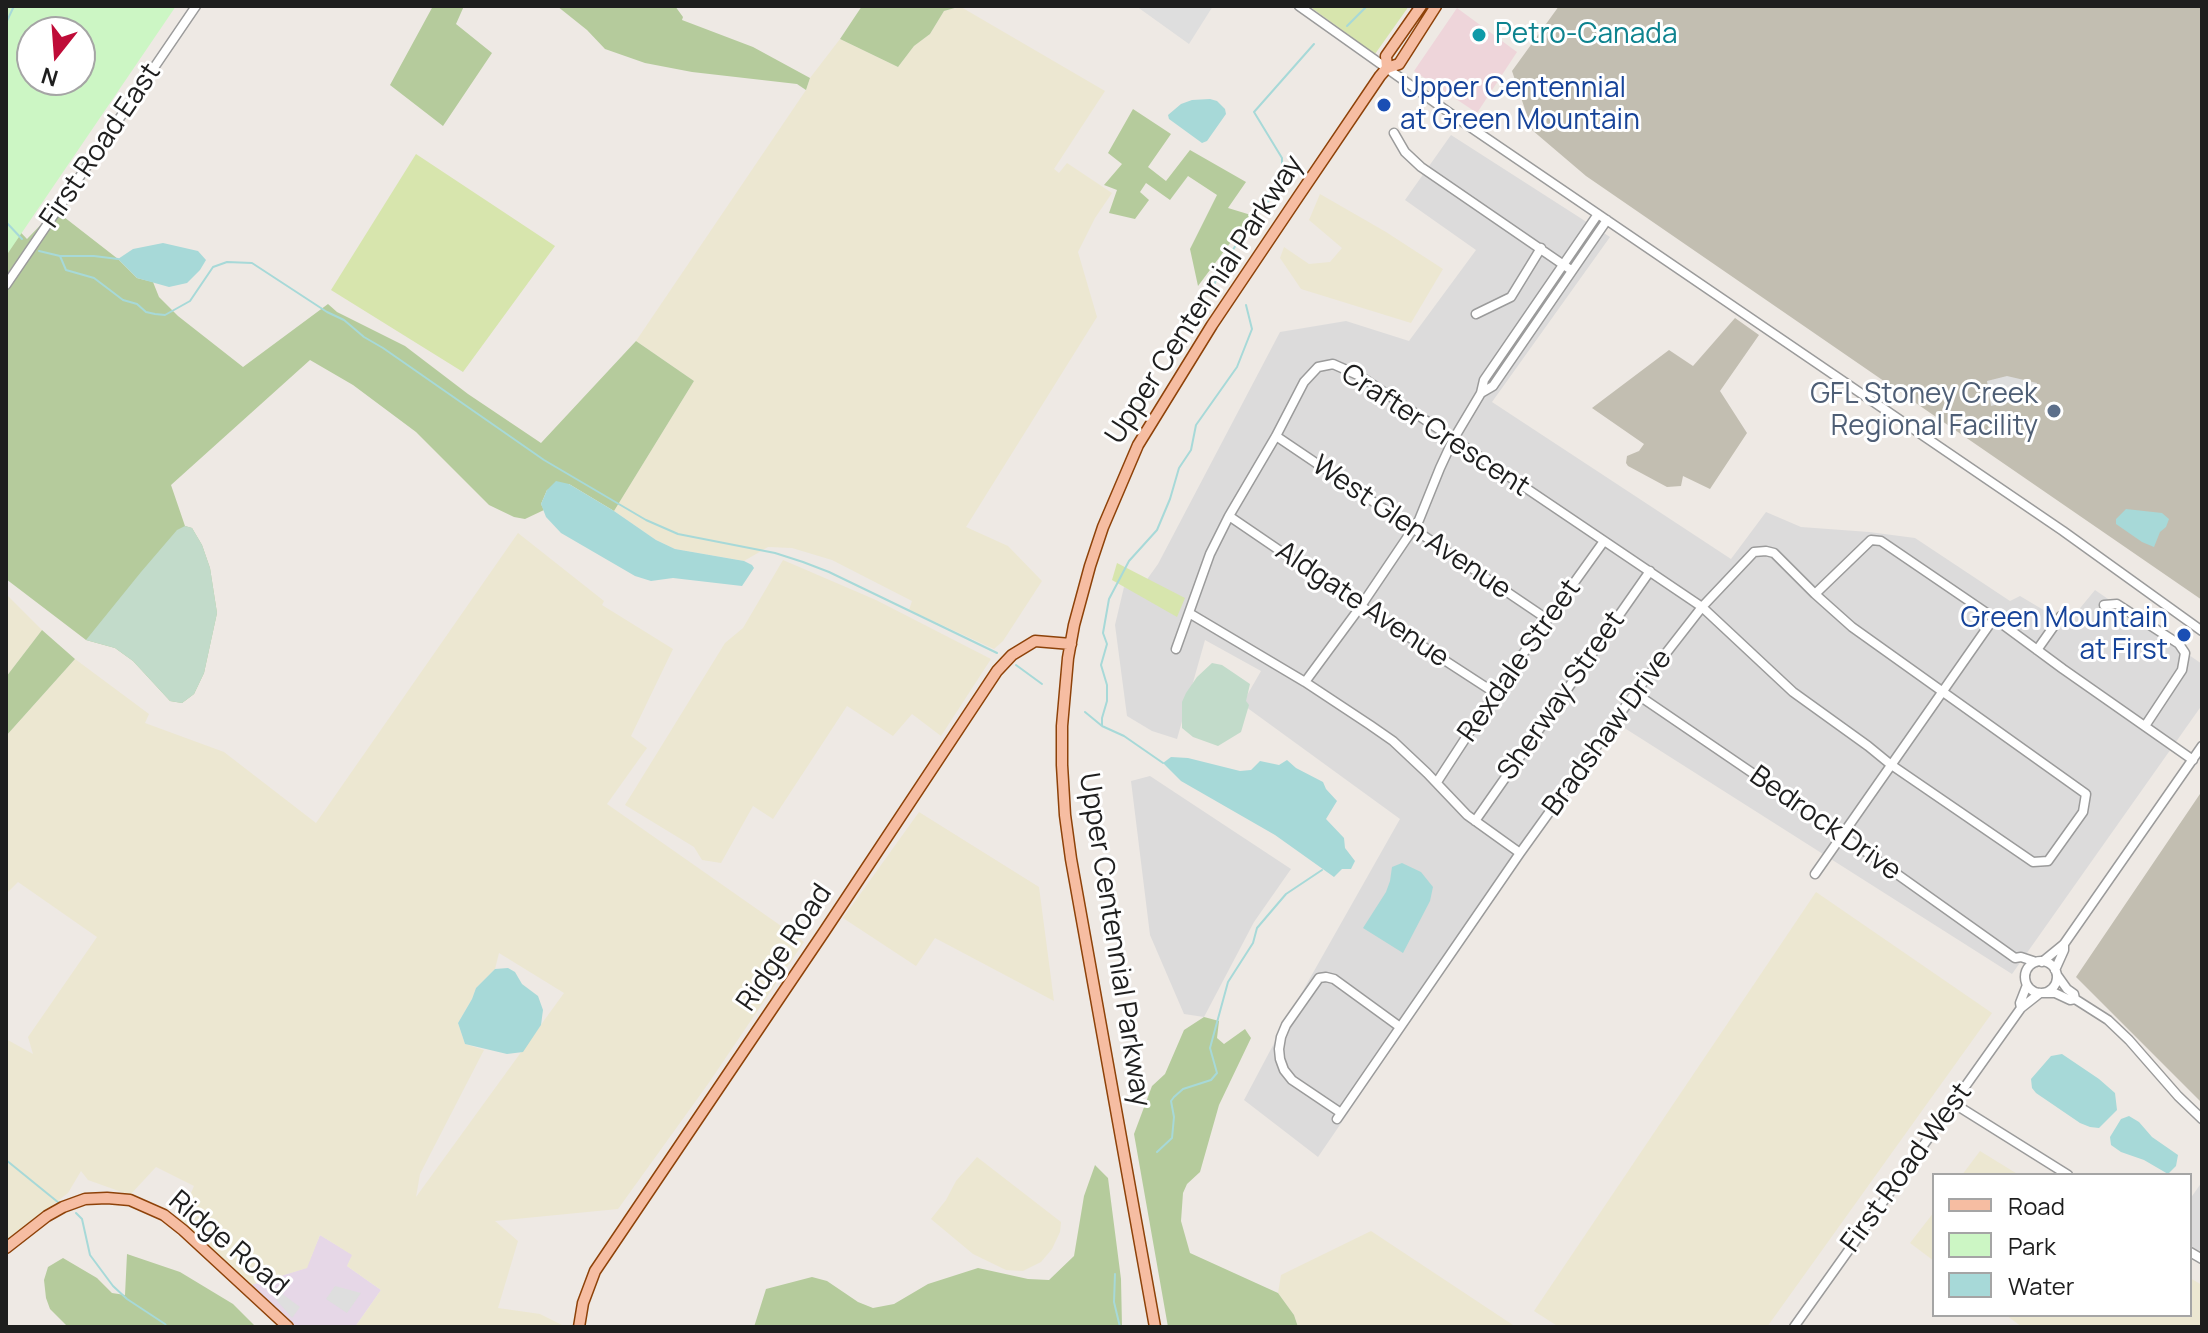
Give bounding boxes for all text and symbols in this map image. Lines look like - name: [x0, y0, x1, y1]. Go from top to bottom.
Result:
- north arrow: [16, 16, 96, 96]
- place label: Petro-Canada: [1495, 18, 1677, 52]
- marker: Petro-Canada: [1470, 26, 1488, 44]
- street label: First Road East: [34, 57, 168, 235]
- text: N: [38, 60, 62, 94]
- place label: Upper Centennial at Green Mountain: [1400, 72, 1640, 138]
- marker: Upper Centennial at Green Mountain: [1375, 96, 1393, 114]
- street label: Upper Centennial Parkway: [1099, 149, 1311, 451]
- street label: Crafter Crescent: [1335, 358, 1535, 504]
- place label: GFL Stoney Creek Regional Facility: [1810, 378, 2038, 444]
- marker: GFL Stoney Creek Regional Facility: [2045, 402, 2063, 420]
- street label: West Glen Avenue: [1305, 449, 1517, 607]
- street label: Aldgate Avenue: [1269, 535, 1455, 675]
- street label: Rexdale Street: [1452, 573, 1588, 749]
- place label: Green Mountain at First: [1961, 602, 2168, 668]
- street label: Sherway Street: [1491, 605, 1633, 787]
- marker: Green Mountain at First: [2175, 626, 2193, 644]
- street label: Bradshaw Drive: [1536, 643, 1680, 823]
- street label: Bedrock Drive: [1743, 759, 1907, 889]
- street label: Upper Centennial Parkway: [1071, 771, 1157, 1109]
- street label: Ridge Road: [730, 878, 840, 1018]
- street label: First Road West: [1835, 1077, 1979, 1259]
- legend: [1932, 1173, 2192, 1317]
- street label: Ridge Road: [161, 1184, 295, 1304]
- text: Road: [2008, 1189, 2065, 1222]
- text: Park: [2008, 1229, 2056, 1262]
- text: Water: [2008, 1269, 2075, 1302]

